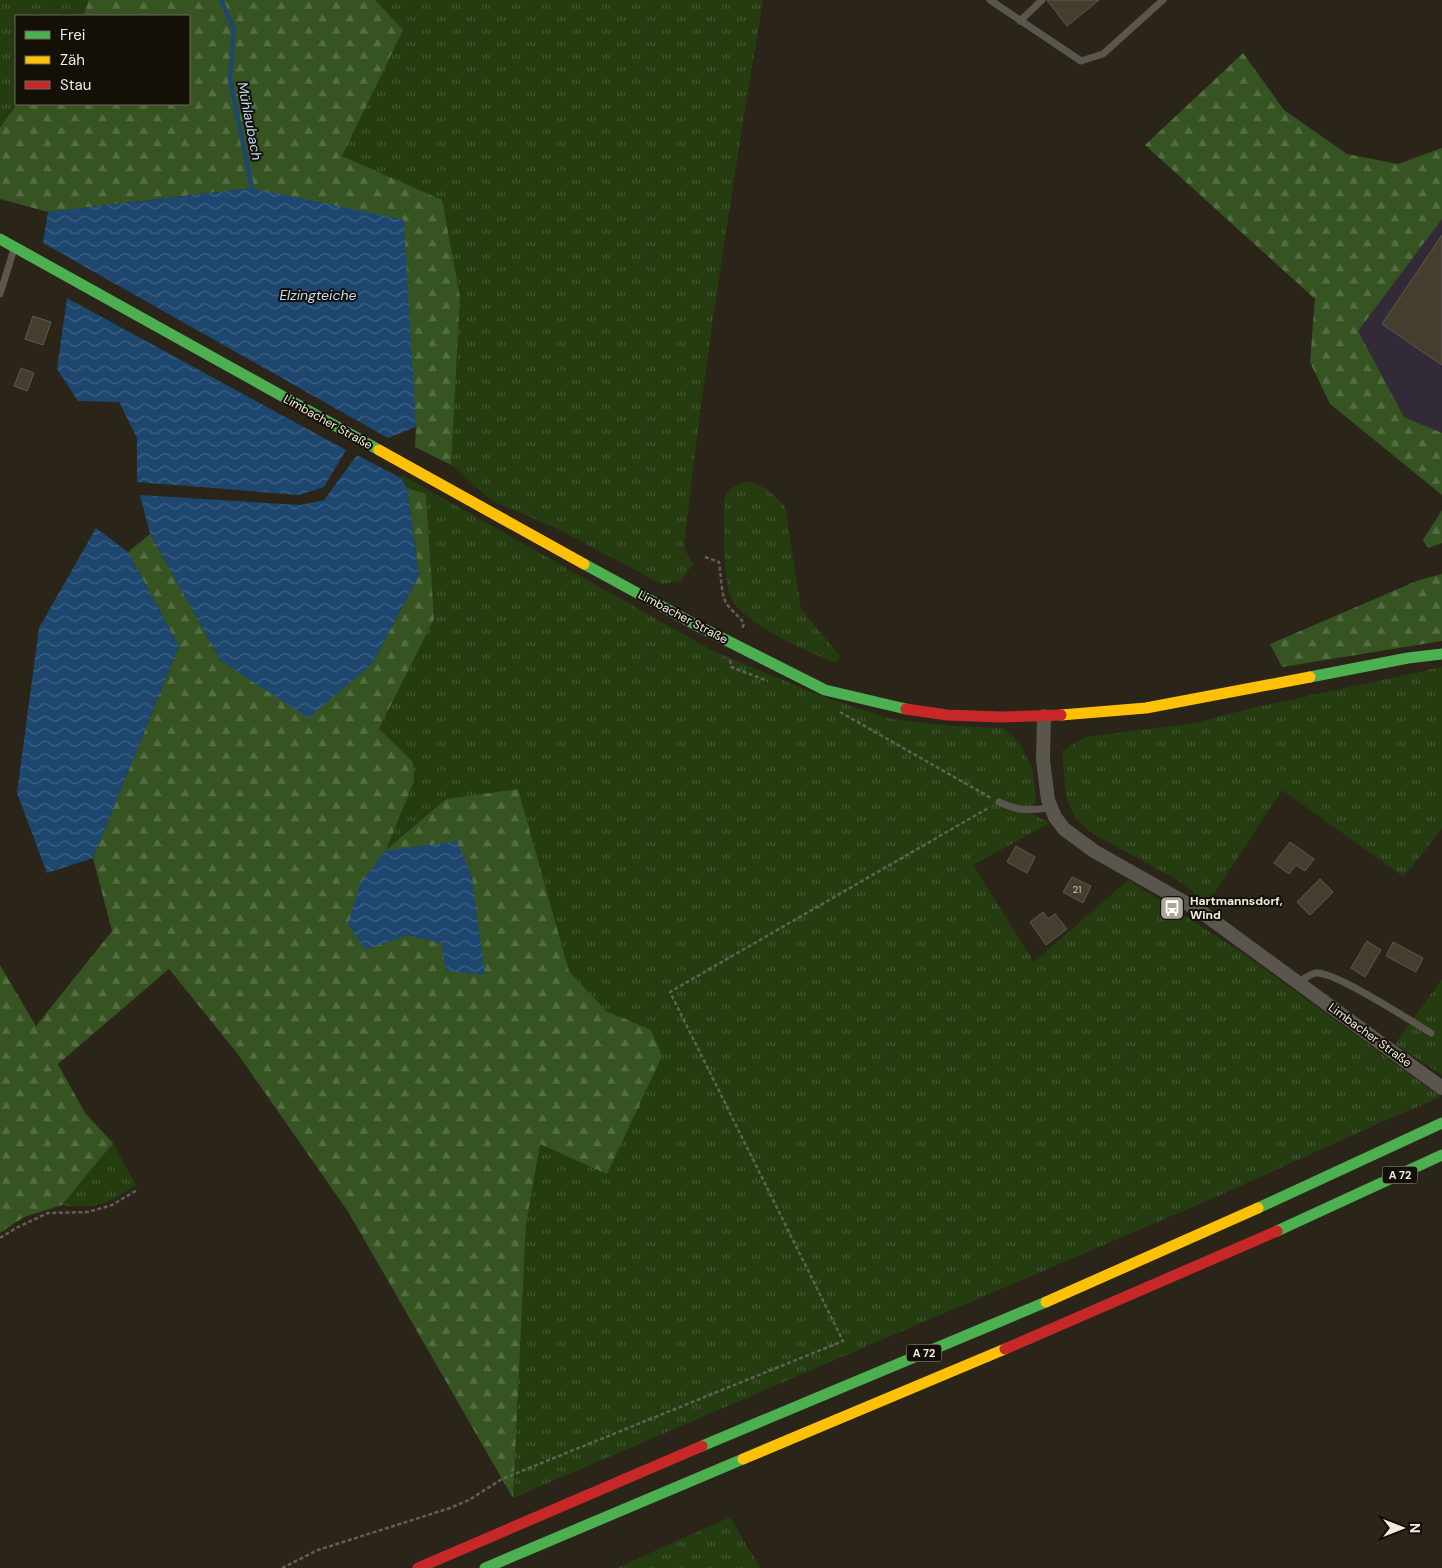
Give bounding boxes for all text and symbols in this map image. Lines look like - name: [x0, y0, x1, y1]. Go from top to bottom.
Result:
- legend: [15, 15, 190, 105]
- text: Frei: [60, 25, 85, 45]
- text: Zäh: [60, 50, 85, 70]
- text: Stau: [60, 75, 91, 95]
- water label: Mühlaubach: [234, 80, 266, 162]
- water label: Elzingteiche: [279, 286, 357, 304]
- street label: Limbacher Straße: [281, 391, 375, 453]
- street label: Limbacher Straße: [635, 587, 731, 647]
- house number: 21: [1073, 883, 1081, 896]
- place label: Hartmannsdorf, Wind: [1190, 893, 1283, 923]
- bus stop icon: Hartmannsdorf, Wind: [1159, 895, 1185, 921]
- street label: Limbacher Straße: [1325, 999, 1415, 1071]
- road number: A 72: [1382, 1166, 1418, 1184]
- road number: A 72: [906, 1345, 942, 1362]
- north arrow: [1377, 1503, 1427, 1553]
- text: N: [1406, 1523, 1424, 1533]

